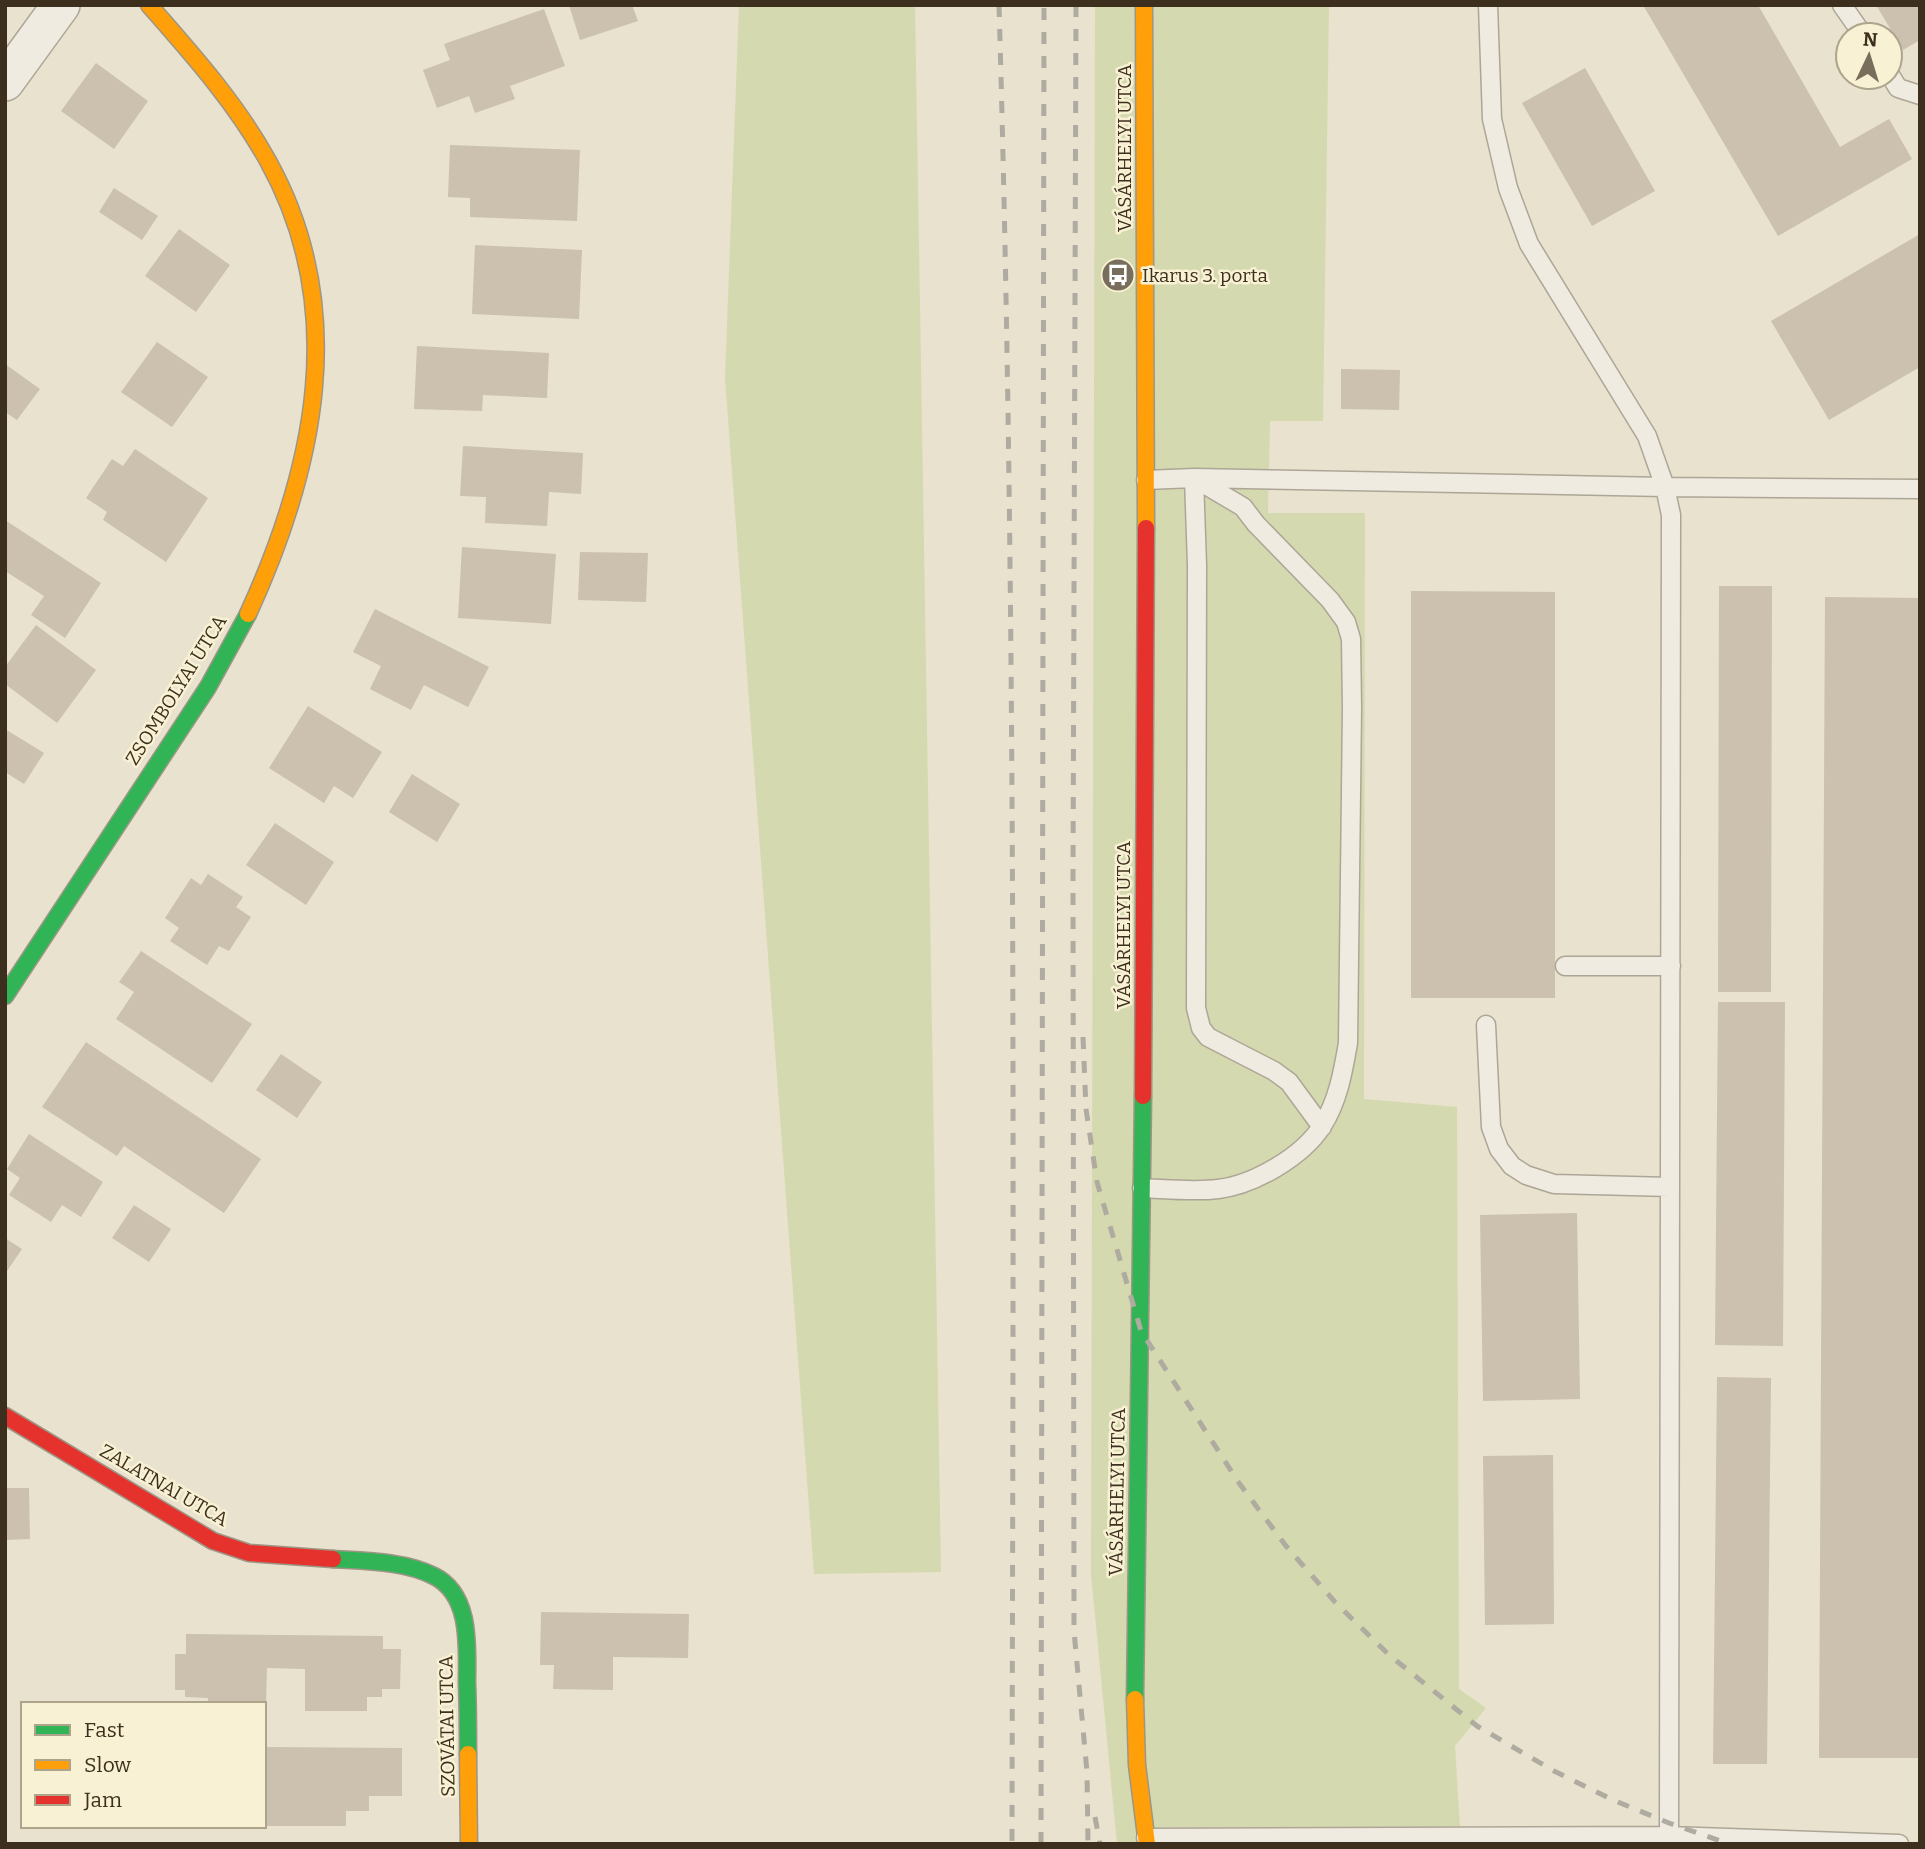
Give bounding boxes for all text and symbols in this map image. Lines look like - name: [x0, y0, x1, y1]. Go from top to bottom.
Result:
- north arrow: [1834, 21, 1904, 91]
- text: N: [1862, 28, 1879, 52]
- street label: VÁSÁRHELYI UTCA: [1113, 63, 1136, 232]
- bus stop icon: Ikarus 3. porta: [1099, 256, 1137, 294]
- place label: Ikarus 3. porta: [1142, 264, 1268, 287]
- street label: ZSOMBOLYAI UTCA: [121, 610, 232, 769]
- street label: VÁSÁRHELYI UTCA: [1112, 840, 1135, 1009]
- street label: VÁSÁRHELYI UTCA: [1104, 1407, 1130, 1576]
- street label: ZALATNAI UTCA: [96, 1439, 233, 1531]
- street label: SZOVÁTAI UTCA: [434, 1655, 460, 1797]
- legend: [21, 1702, 266, 1828]
- text: Fast: [84, 1717, 125, 1743]
- text: Slow: [84, 1752, 131, 1778]
- text: Jam: [83, 1787, 122, 1813]

